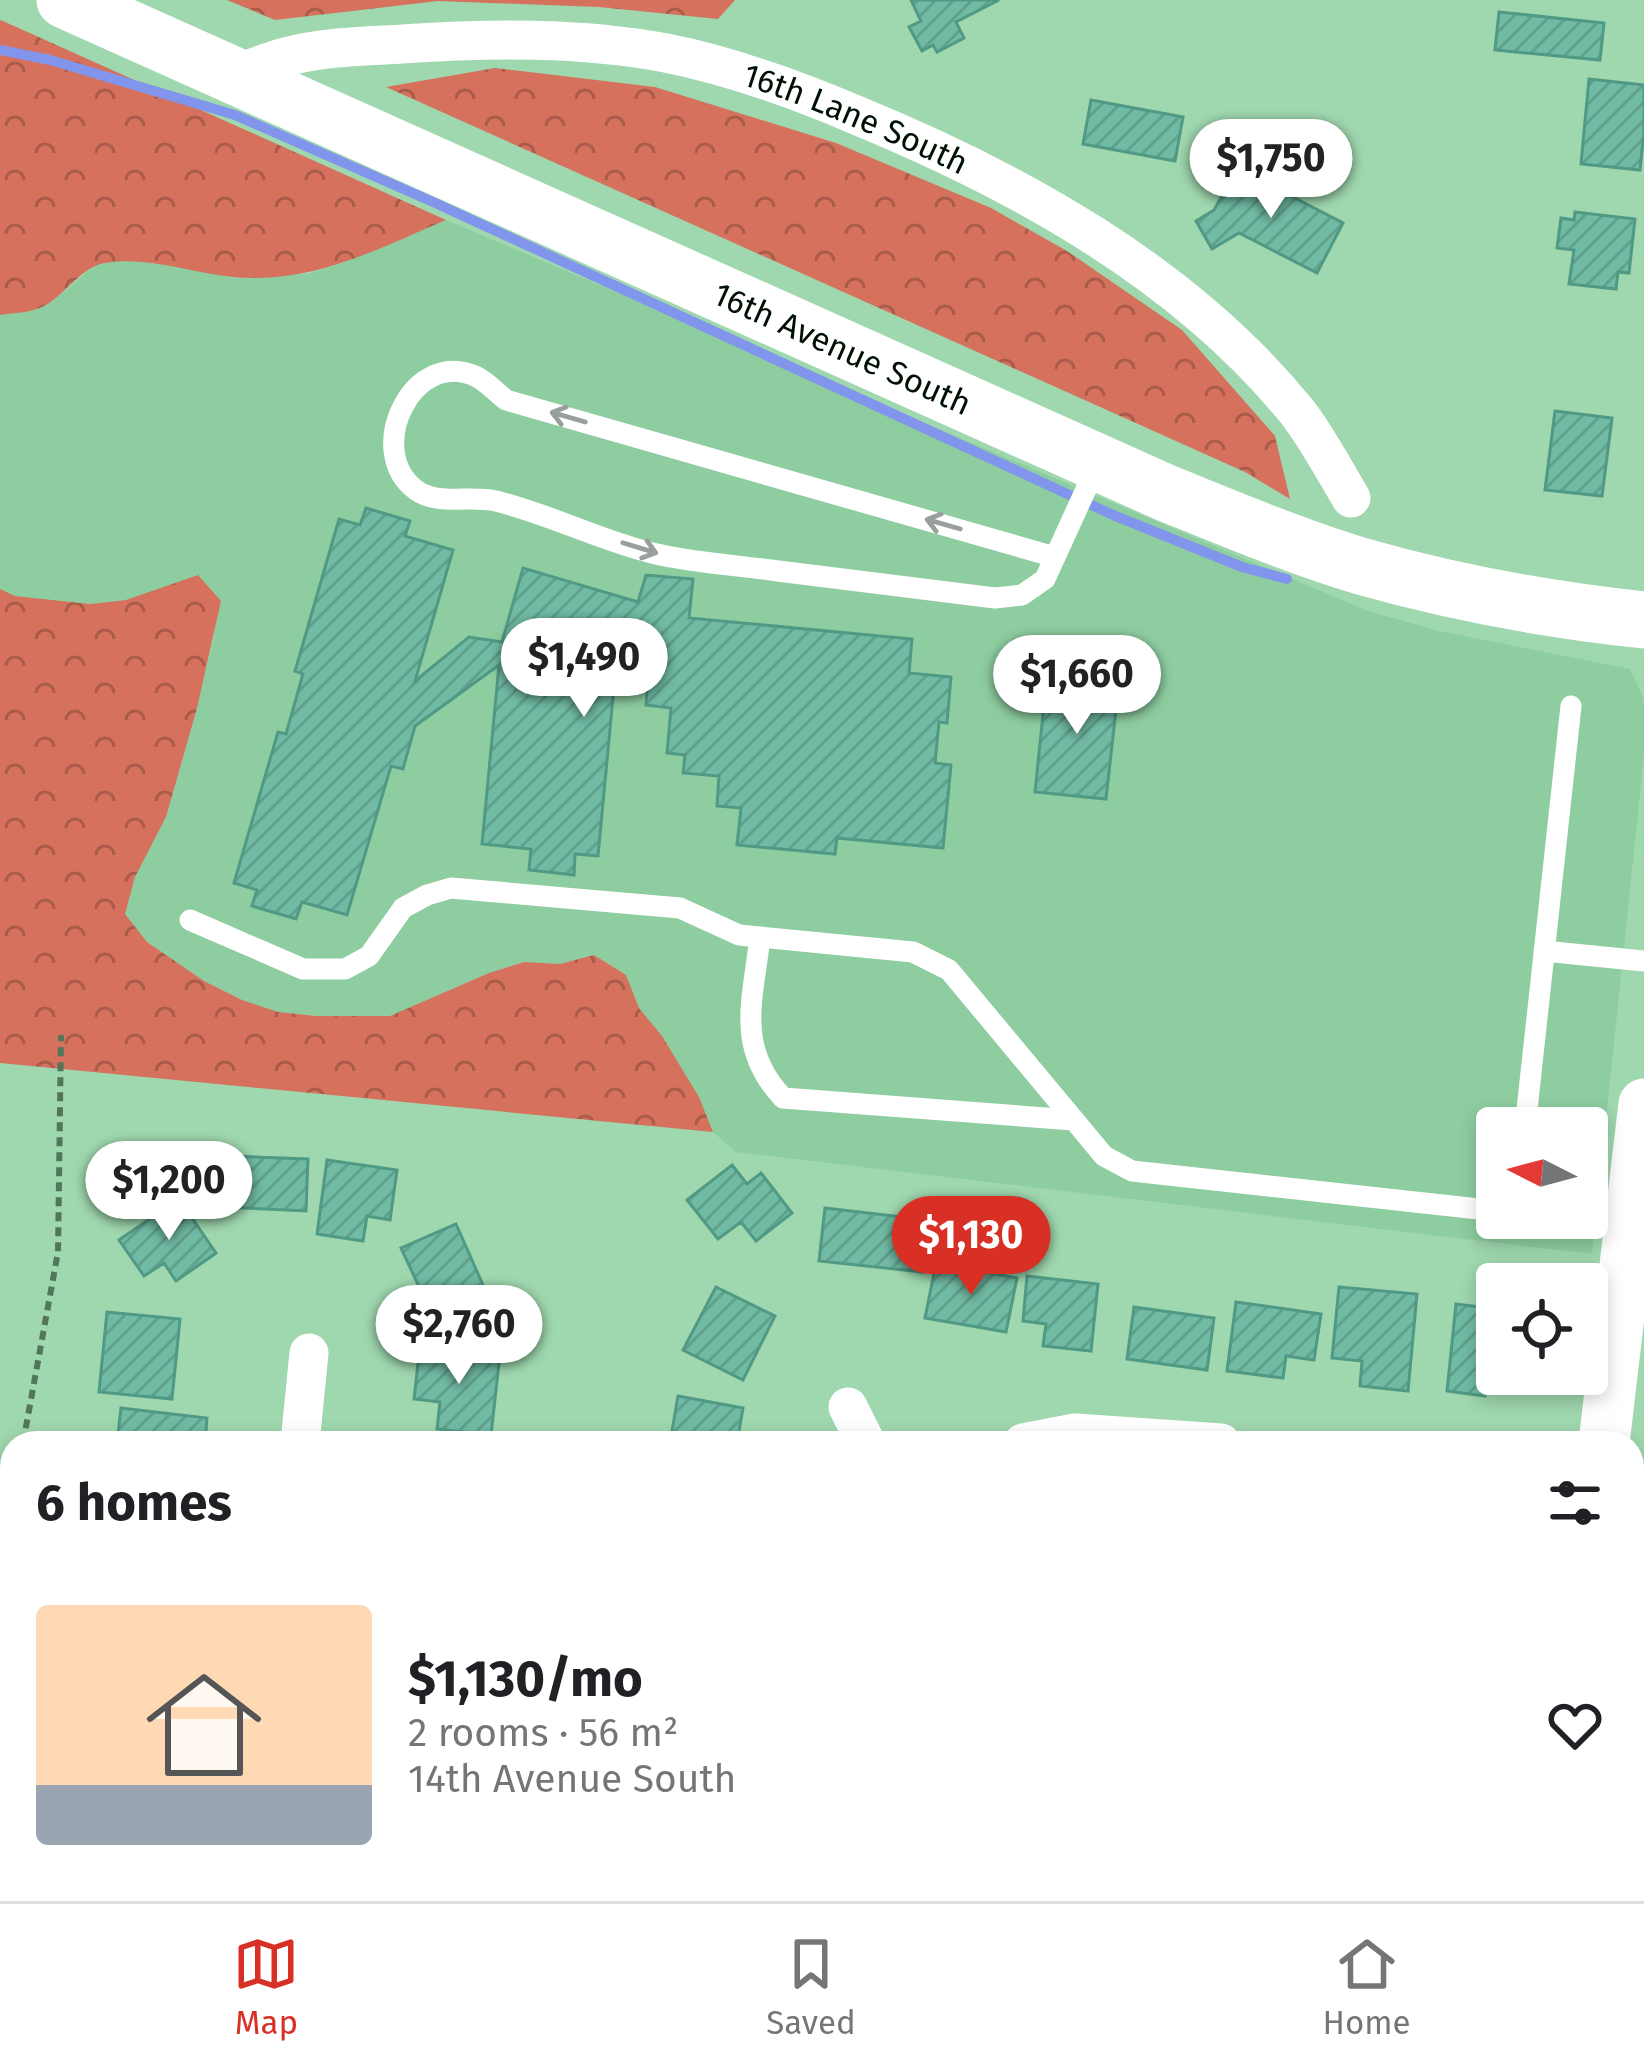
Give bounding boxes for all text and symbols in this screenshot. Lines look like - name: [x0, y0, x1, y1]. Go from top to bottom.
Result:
- street label: 16th Lane South: [738, 55, 975, 183]
- pin: $1,750: [1173, 119, 1369, 221]
- text: $1,750: [1217, 135, 1325, 181]
- street label: 16th Avenue South: [707, 274, 977, 424]
- one-way arrow: [550, 405, 588, 427]
- one-way arrow: [925, 512, 963, 534]
- one-way arrow: [620, 538, 658, 560]
- pin: $1,490: [486, 618, 682, 720]
- text: $1,490: [528, 634, 640, 680]
- pin: $1,660: [979, 635, 1175, 737]
- text: $1,660: [1020, 651, 1134, 697]
- north arrow: [1476, 1107, 1608, 1239]
- map controls: [1476, 1107, 1608, 1395]
- pin: $1,200: [71, 1141, 267, 1243]
- text: $1,200: [112, 1157, 226, 1203]
- pin: $1,130: [873, 1196, 1069, 1298]
- text: $1,130: [919, 1212, 1023, 1258]
- button: locate: [1476, 1263, 1608, 1395]
- pin: $2,760: [361, 1285, 557, 1387]
- text: $2,760: [403, 1301, 515, 1347]
- icon: filters: [1542, 1470, 1608, 1536]
- text: 6 homes: [36, 1472, 232, 1534]
- text: $1,130/mo: [408, 1648, 643, 1710]
- icon: home: [132, 1653, 276, 1797]
- icon: heart: [1542, 1692, 1608, 1758]
- text: 2 rooms · 56 m²: [408, 1710, 678, 1756]
- text: 14th Avenue South: [408, 1756, 736, 1802]
- tab: Map: [233, 1931, 299, 2043]
- tab: Saved: [766, 1931, 856, 2043]
- tab: Home: [1323, 1931, 1411, 2043]

